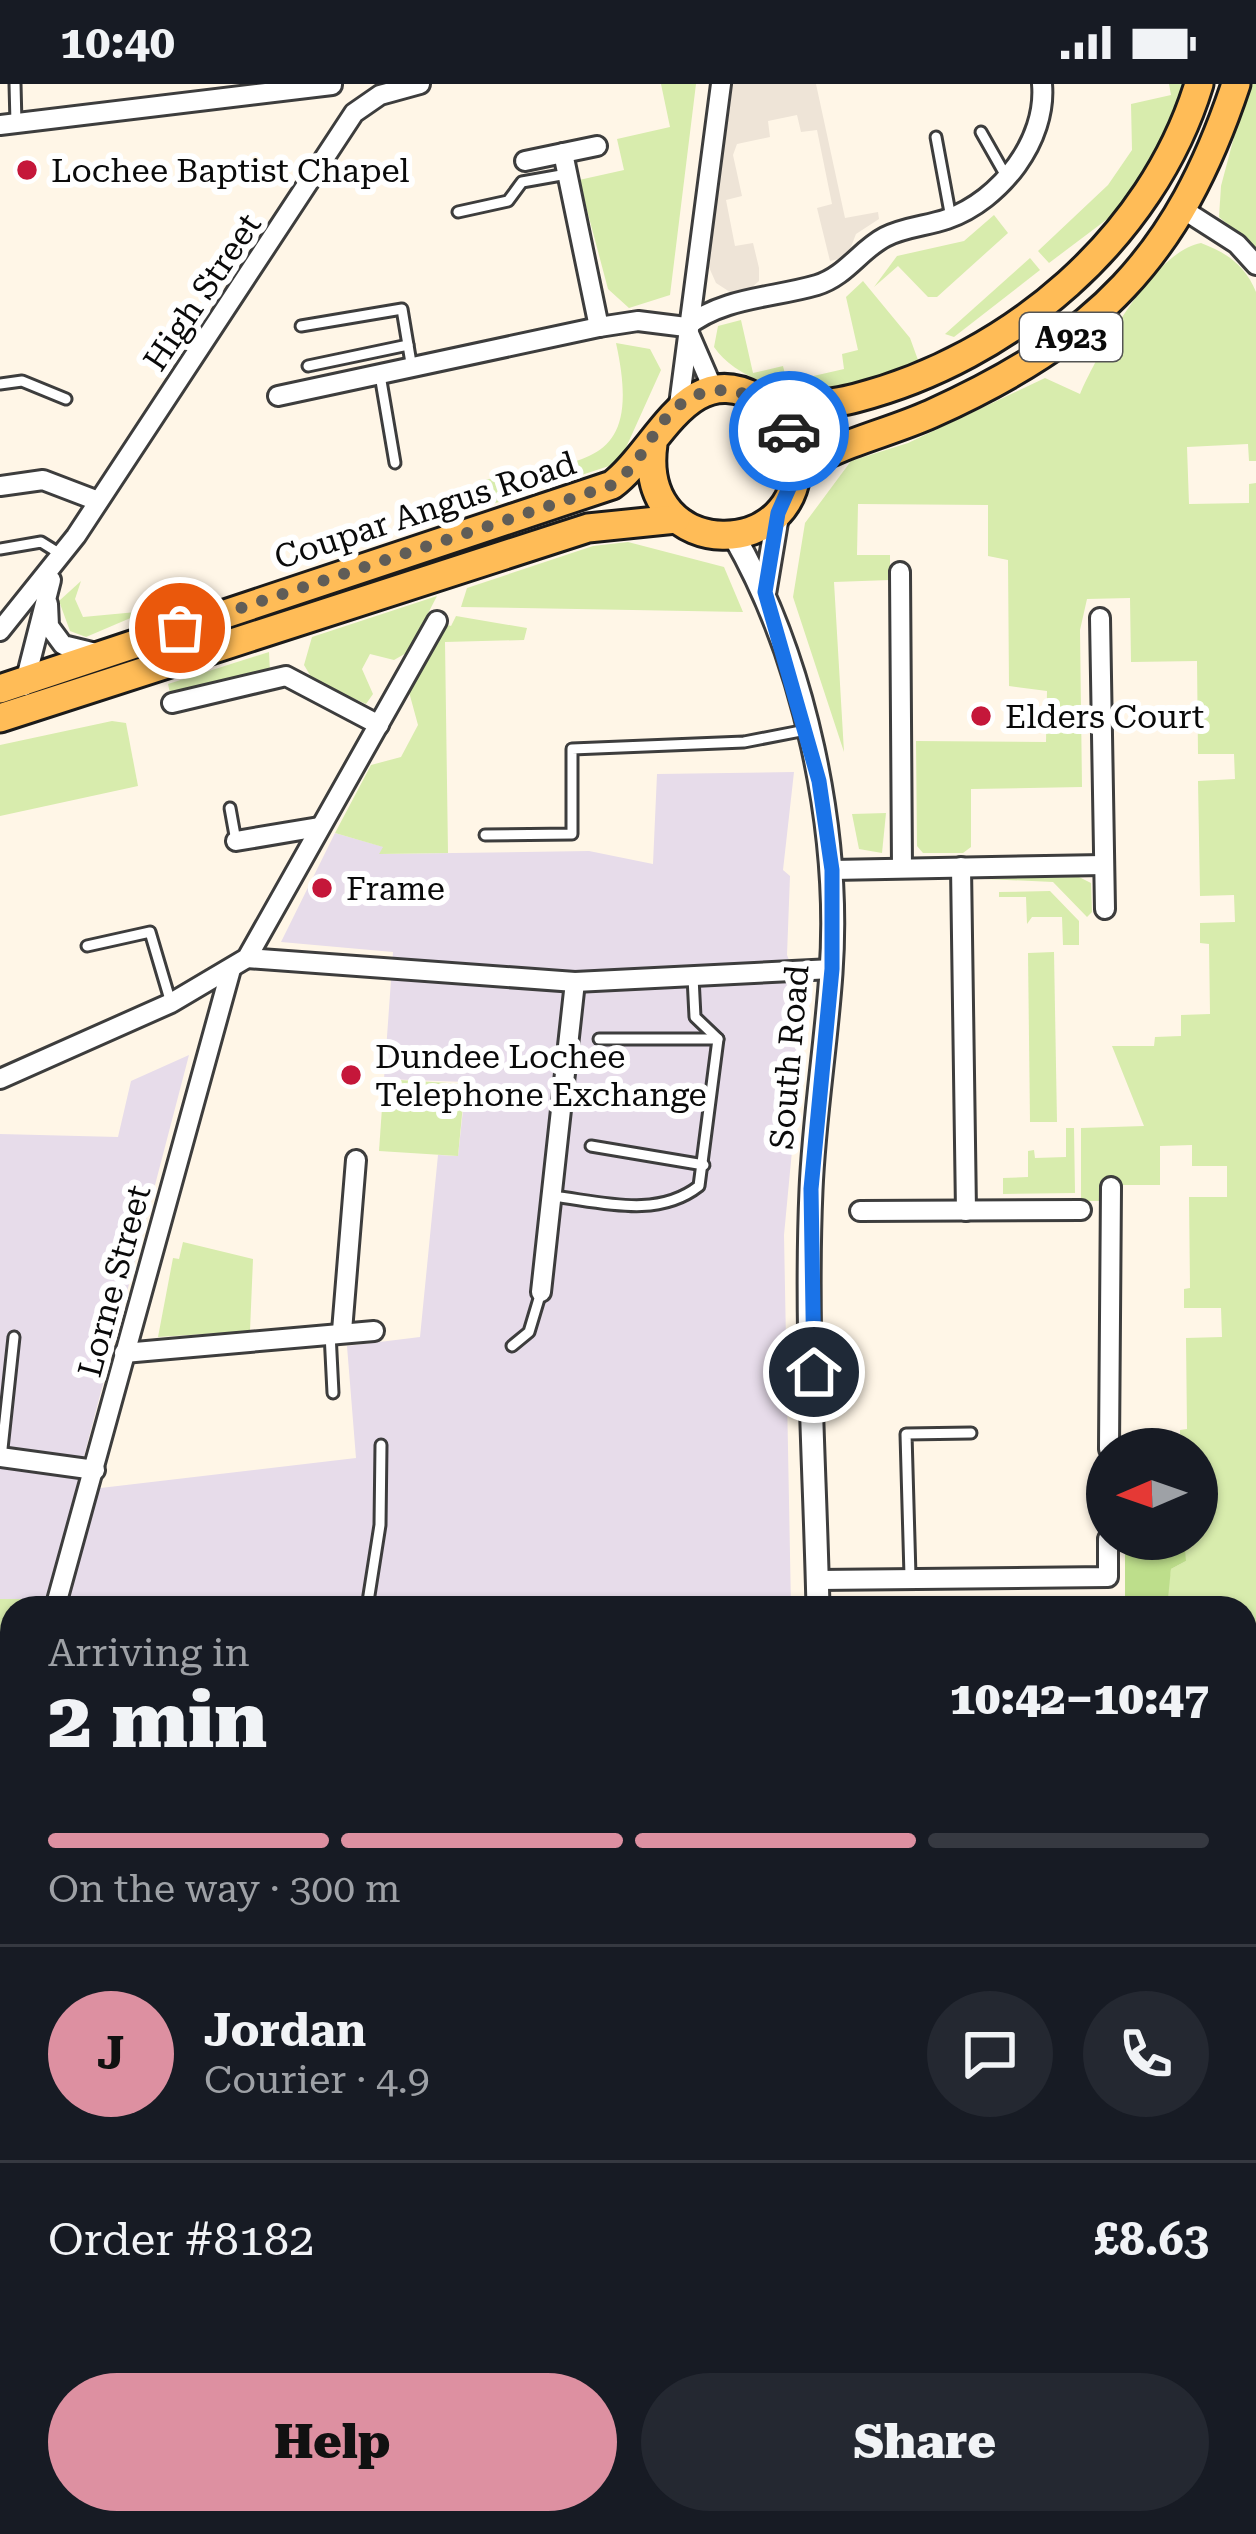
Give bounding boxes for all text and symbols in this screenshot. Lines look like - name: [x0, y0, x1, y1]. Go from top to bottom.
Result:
- text: 10:40: [60, 16, 175, 69]
- place label: Lochee Baptist Chapel: [51, 151, 410, 190]
- marker: Lochee Baptist Chapel: [14, 157, 40, 183]
- street label: High Street: [135, 206, 269, 378]
- road number: A923: [1020, 313, 1122, 361]
- courier: [729, 371, 849, 491]
- icon: car: [756, 398, 822, 464]
- street label: Coupar Angus Road: [269, 443, 581, 577]
- pin: [129, 577, 231, 679]
- icon: bag: [147, 595, 213, 661]
- place label: Elders Court: [1005, 697, 1204, 736]
- marker: Elders Court: [968, 703, 994, 729]
- place label: Frame: [346, 869, 445, 908]
- marker: Frame: [309, 875, 335, 901]
- street label: South Road: [762, 963, 816, 1151]
- place label: Dundee Lochee Telephone Exchange: [375, 1037, 707, 1114]
- marker: Dundee Lochee Telephone Exchange: [338, 1062, 364, 1088]
- street label: Lorne Street: [70, 1181, 158, 1381]
- pin: [763, 1321, 865, 1423]
- icon: home: [781, 1339, 847, 1405]
- north arrow: [1086, 1428, 1218, 1560]
- map controls: [1086, 1428, 1218, 1560]
- text: Arriving in: [48, 1630, 250, 1676]
- text: 10:42–10:47: [950, 1672, 1209, 1725]
- text: 2 min: [48, 1675, 267, 1766]
- text: On the way · 300 m: [48, 1866, 400, 1912]
- button: chat: [927, 1991, 1053, 2117]
- button: phone: [1083, 1991, 1209, 2117]
- text: Jordan: [204, 2004, 366, 2057]
- text: J: [97, 2027, 125, 2080]
- text: Courier · 4.9: [204, 2057, 430, 2103]
- text: Order #8182: [48, 2213, 314, 2266]
- text: £8.63: [1094, 2213, 1209, 2266]
- button: Help: [48, 2373, 617, 2511]
- button: Share: [641, 2373, 1209, 2511]

